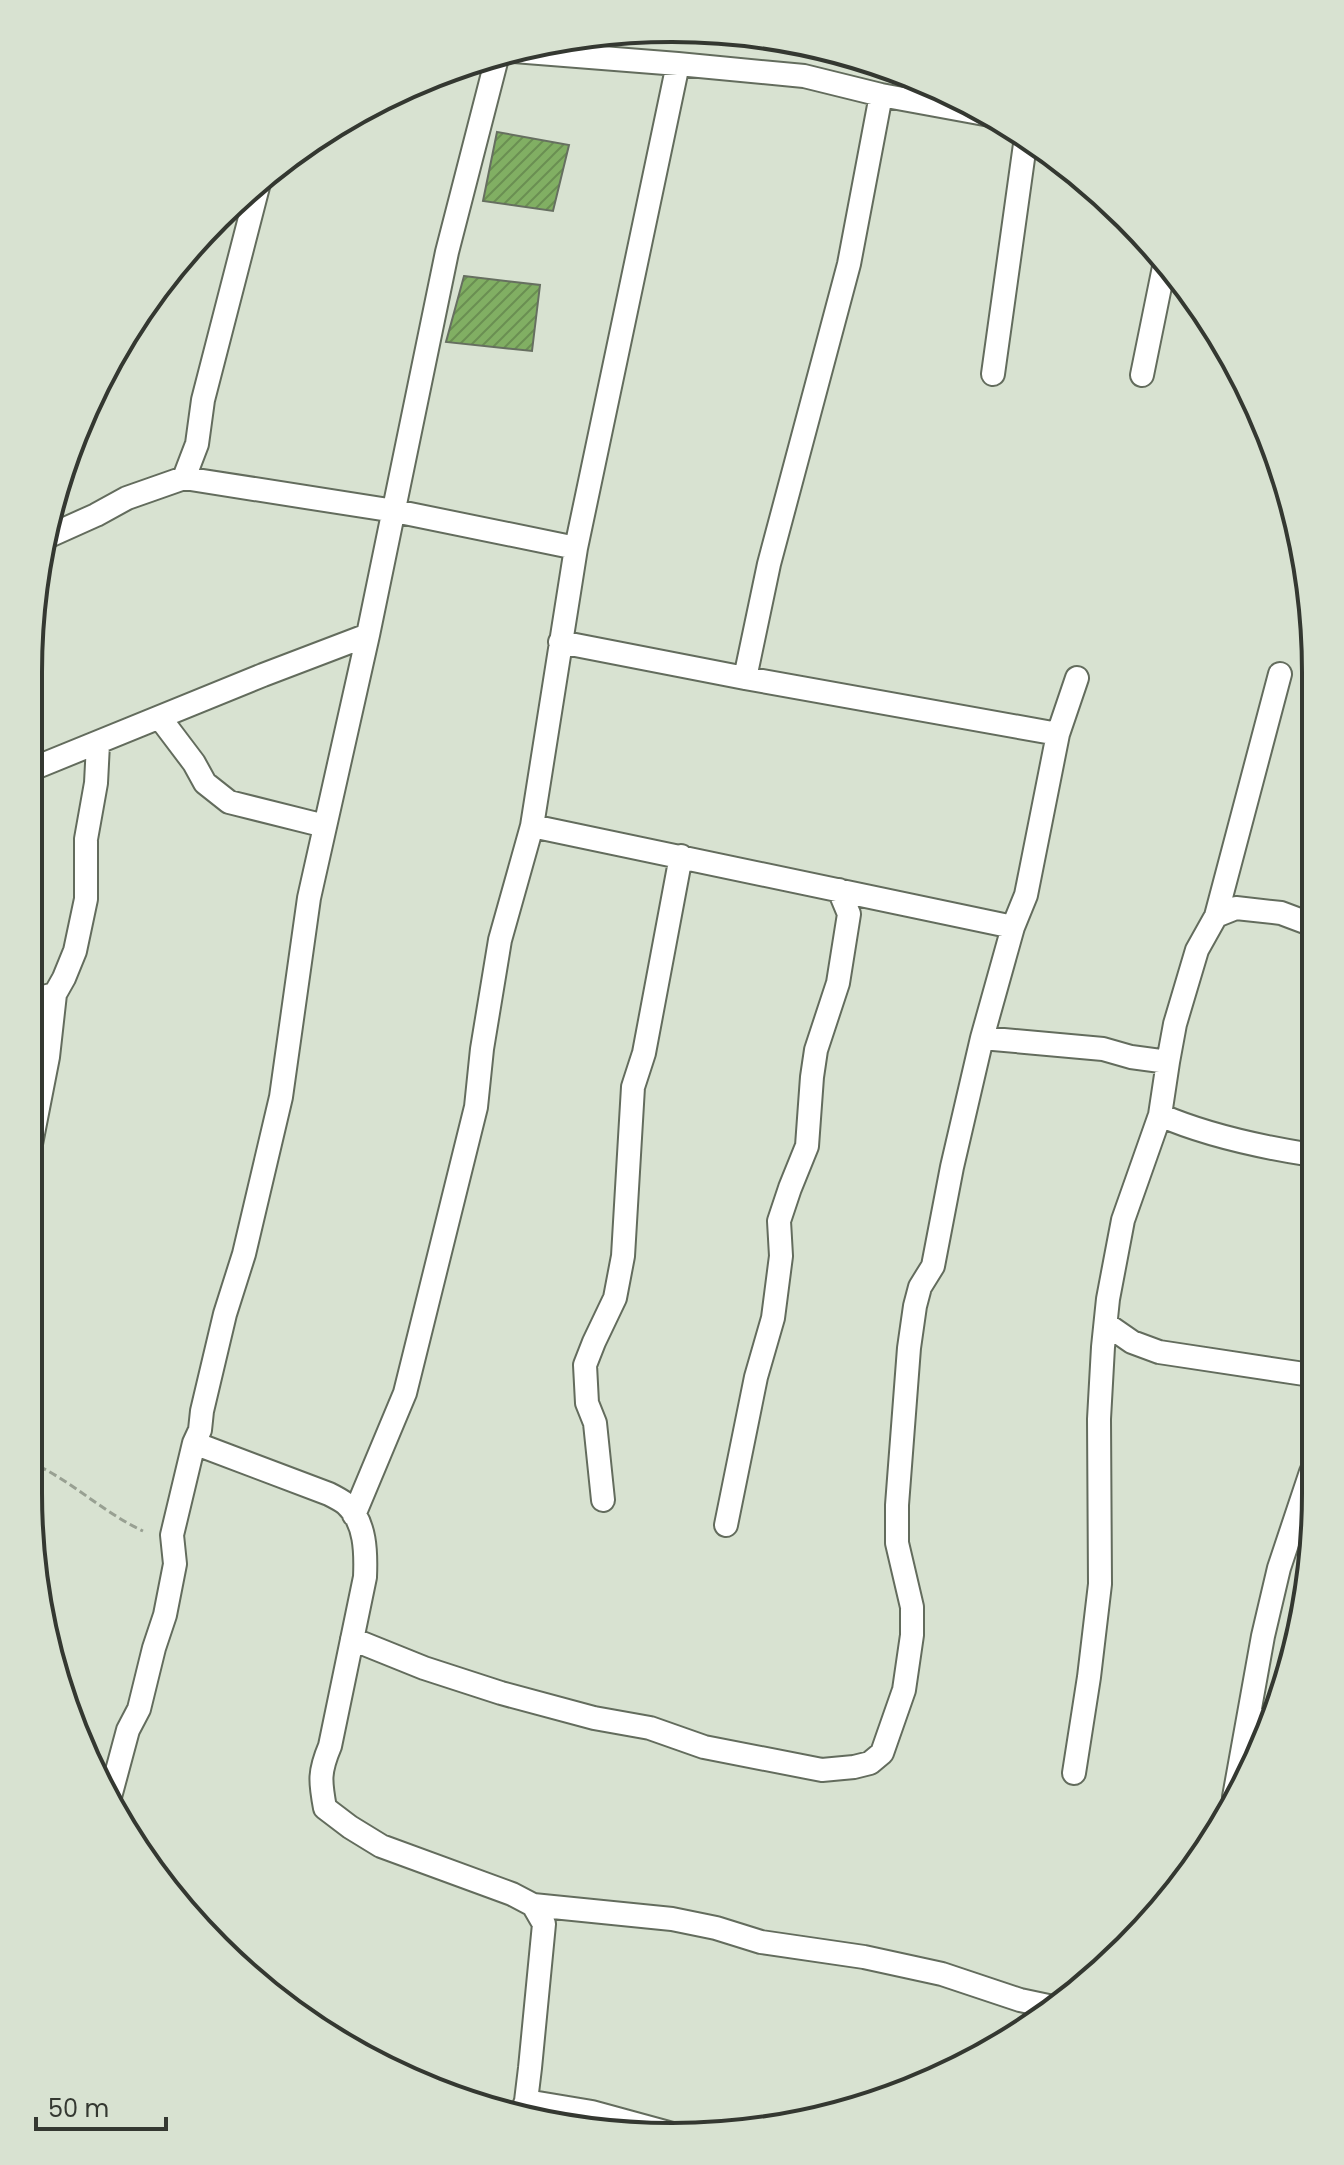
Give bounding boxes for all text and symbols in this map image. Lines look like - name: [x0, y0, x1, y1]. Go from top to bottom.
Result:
- scale bar: [36, 2081, 166, 2131]
- text: 50 m: [48, 2092, 109, 2125]

